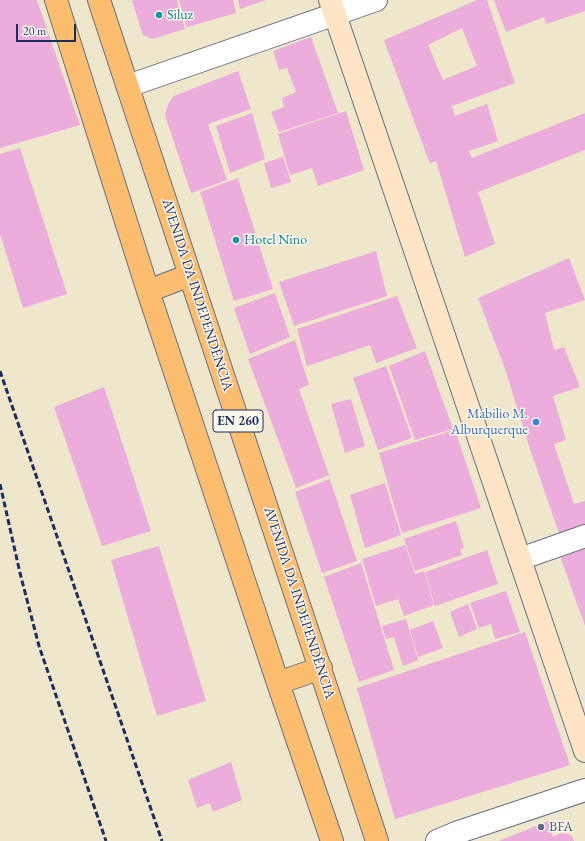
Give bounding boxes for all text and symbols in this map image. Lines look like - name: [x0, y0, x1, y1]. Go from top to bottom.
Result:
- place label: Siluz: [167, 7, 193, 23]
- marker: Siluz: [154, 10, 164, 20]
- scale bar: [18, 16, 78, 42]
- text: 20 m: [23, 23, 46, 39]
- street label: AVENIDA DA INDEPENDÊNCIA: [158, 197, 236, 393]
- place label: Hotel Nino: [244, 232, 307, 248]
- marker: Hotel Nino: [231, 235, 241, 245]
- place label: Mabilio M. Alburquerque: [451, 406, 528, 438]
- road number: EN 260: [213, 410, 263, 432]
- marker: Mabilio M. Alburquerque: [531, 417, 541, 427]
- street label: AVENIDA DA INDEPENDÊNCIA: [260, 505, 338, 701]
- place label: BFA: [549, 819, 573, 835]
- marker: BFA: [536, 822, 546, 832]

